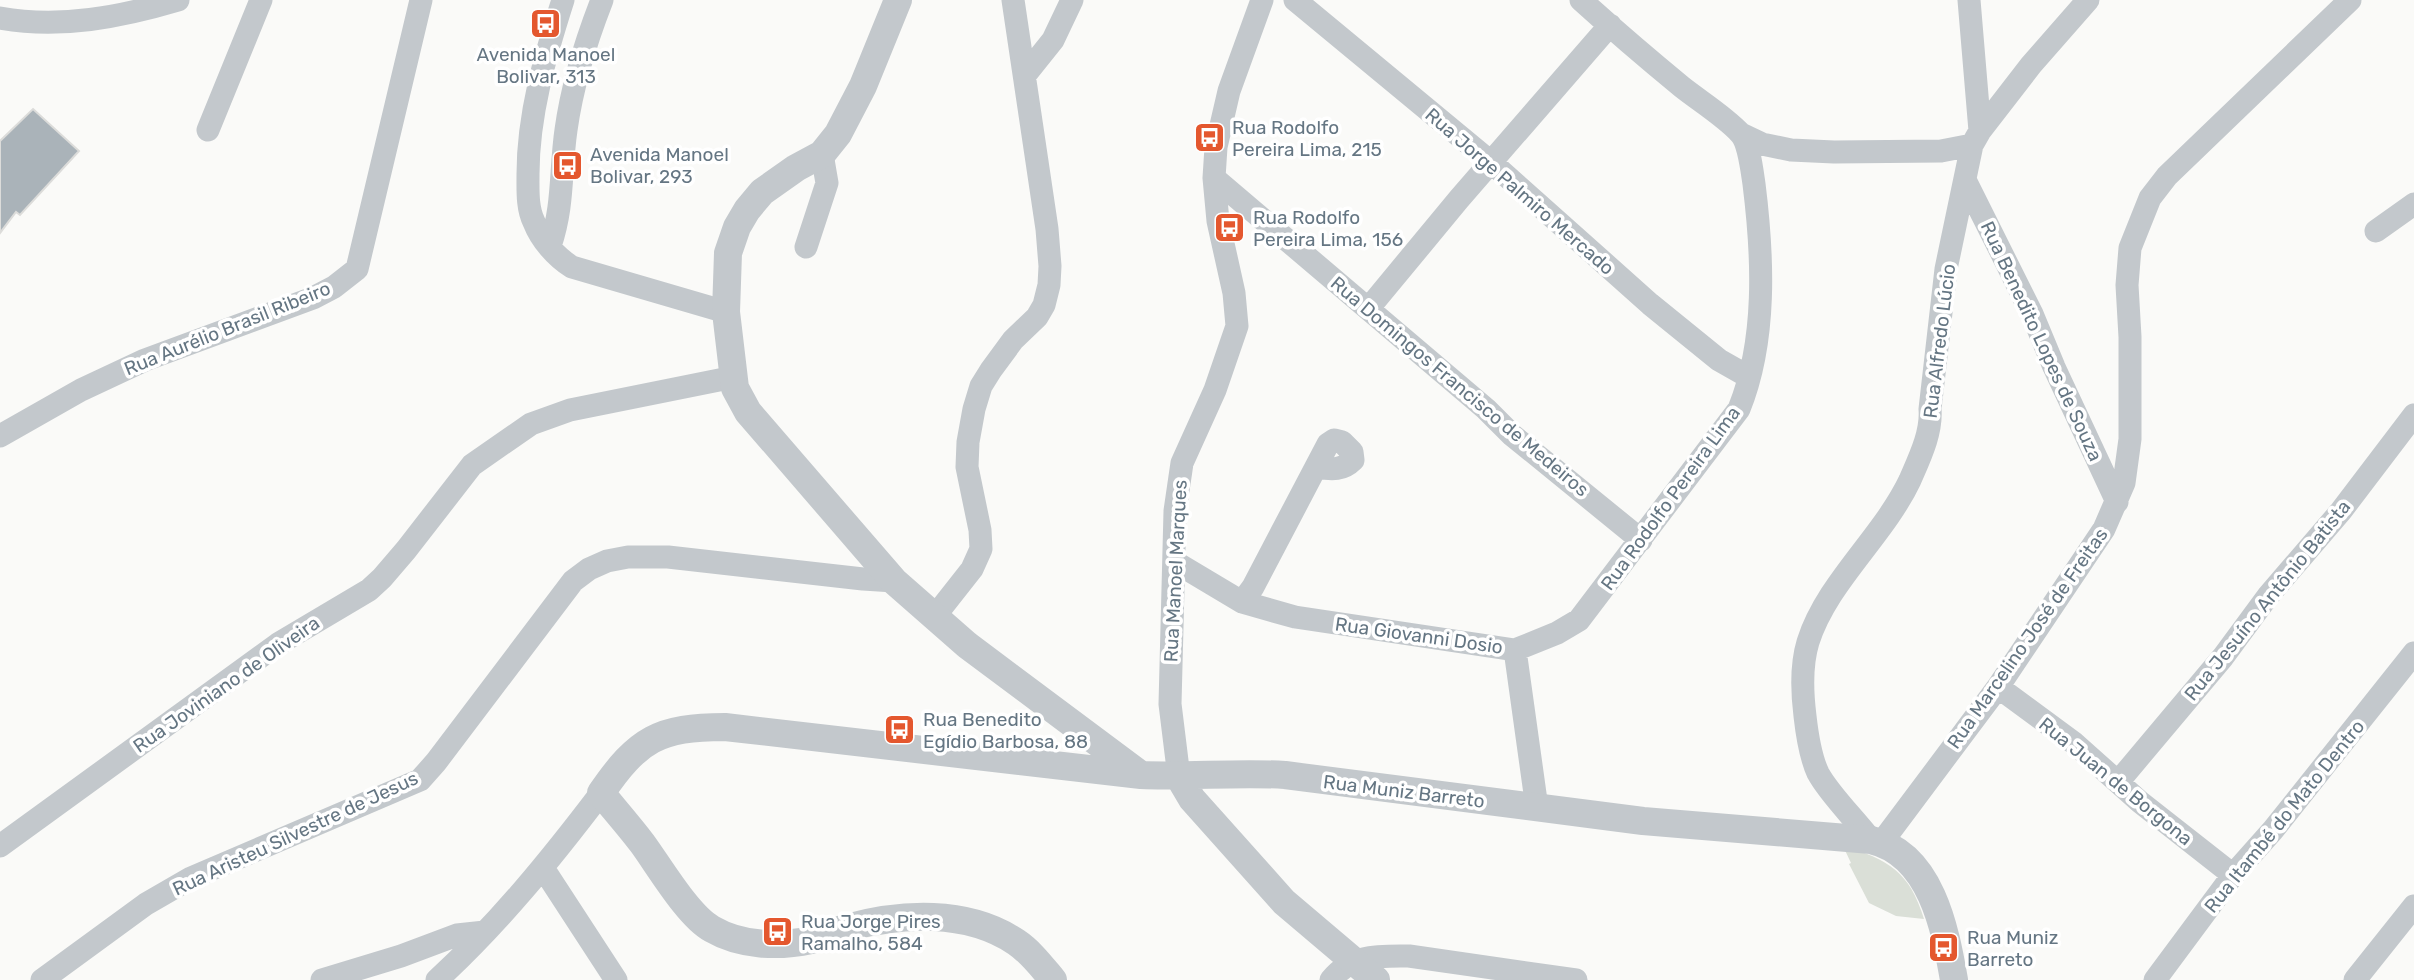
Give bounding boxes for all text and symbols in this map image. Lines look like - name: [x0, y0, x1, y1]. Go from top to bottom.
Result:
- bus stop icon: Avenida Manoel Bolivar, 313: [529, 6, 563, 40]
- place label: Avenida Manoel Bolivar, 313: [477, 43, 615, 88]
- street label: Rua Jorge Palmiro Mercado: [1421, 103, 1619, 280]
- place label: Rua Rodolfo Pereira Lima, 215: [1232, 116, 1382, 161]
- bus stop icon: Rua Rodolfo Pereira Lima, 215: [1192, 121, 1226, 155]
- place label: Avenida Manoel Bolivar, 293: [590, 143, 729, 188]
- bus stop icon: Avenida Manoel Bolivar, 293: [550, 148, 584, 182]
- place label: Rua Rodolfo Pereira Lima, 156: [1253, 206, 1403, 251]
- bus stop icon: Rua Rodolfo Pereira Lima, 156: [1213, 211, 1247, 245]
- street label: Rua Benedito Lopes de Souza: [1976, 218, 2107, 465]
- street label: Rua Alfredo Lúcio: [1919, 262, 1960, 420]
- street label: Rua Domingos Francisco de Medeiros: [1326, 272, 1593, 501]
- street label: Rua Aurélio Brasil Ribeiro: [121, 277, 334, 380]
- street label: Rua Rodolfo Pereira Lima: [1596, 402, 1745, 595]
- street label: Rua Manoel Marques: [1159, 479, 1192, 663]
- street label: Rua Jesuíno Antônio Batista: [2180, 496, 2355, 705]
- street label: Rua Marcelino José de Freitas: [1942, 523, 2113, 753]
- street label: Rua Joviniano de Oliveira: [129, 611, 324, 758]
- street label: Rua Giovanni Dosio: [1334, 612, 1504, 659]
- place label: Rua Benedito Egídio Barbosa, 88: [923, 708, 1088, 753]
- street label: Rua Juan de Borgona: [2034, 712, 2197, 850]
- bus stop icon: Rua Benedito Egídio Barbosa, 88: [883, 713, 917, 747]
- street label: Rua Itambé do Mato Dentro: [2199, 715, 2369, 917]
- street label: Rua Aristeu Silvestre de Jesus: [169, 766, 422, 901]
- street label: Rua Muniz Barreto: [1322, 770, 1486, 813]
- place label: Rua Jorge Pires Ramalho, 584: [801, 910, 941, 955]
- bus stop icon: Rua Jorge Pires Ramalho, 584: [761, 915, 795, 949]
- place label: Rua Muniz Barreto: [1967, 926, 2058, 971]
- bus stop icon: Rua Muniz Barreto: [1927, 931, 1961, 965]

